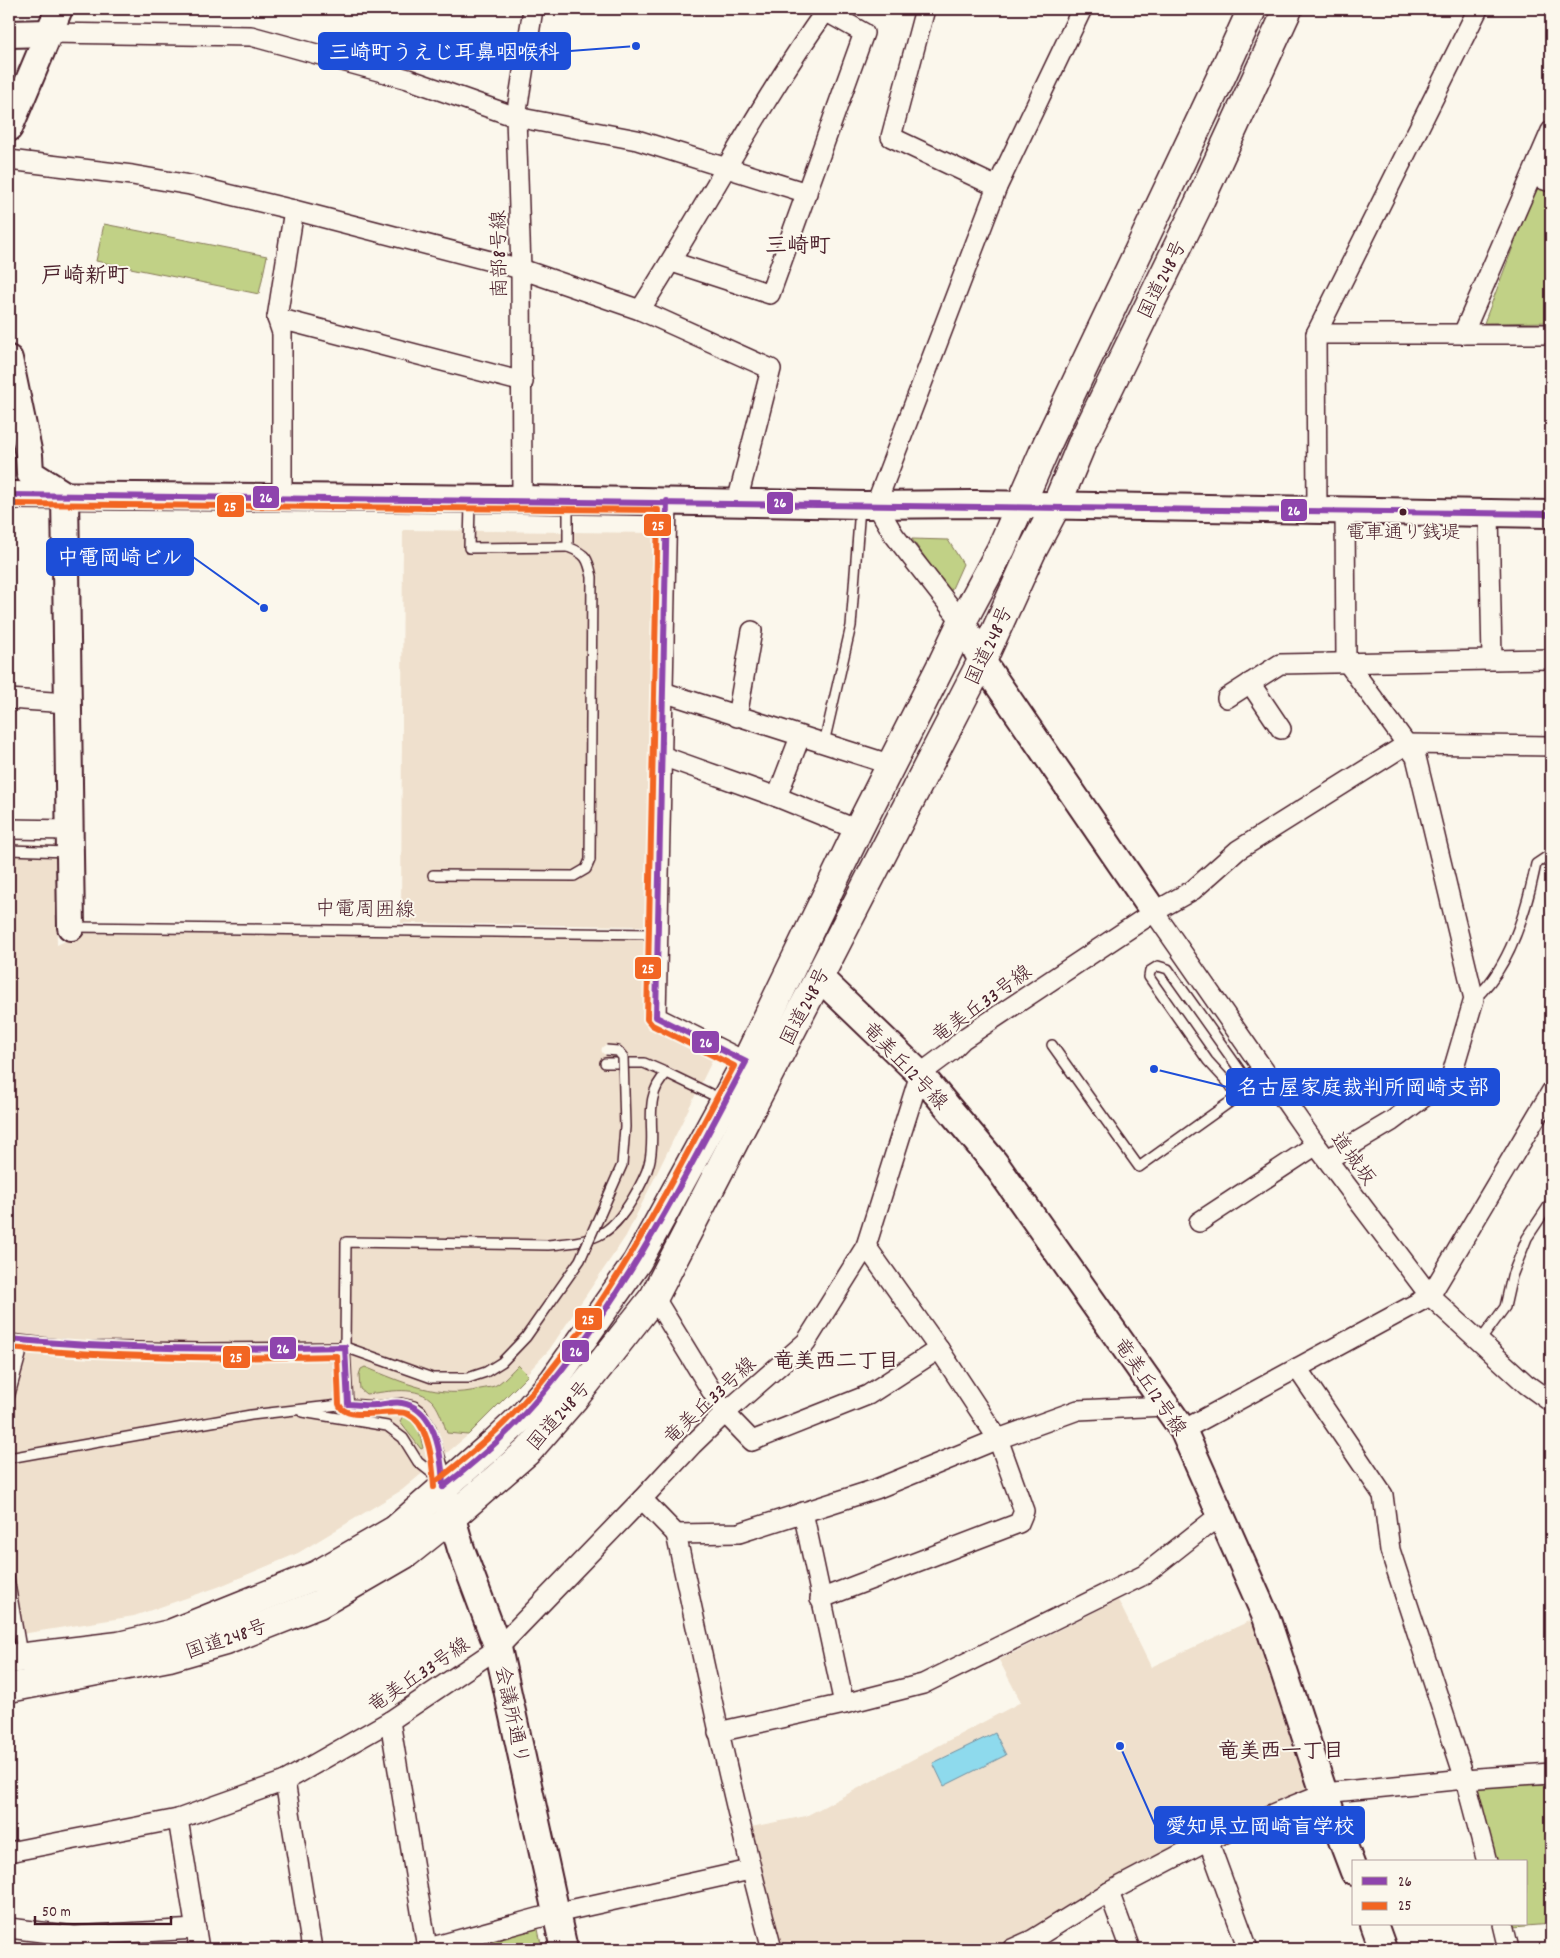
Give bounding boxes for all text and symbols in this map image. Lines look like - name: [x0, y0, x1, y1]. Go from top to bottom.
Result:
- callout: 三崎町うえじ耳鼻咽喉科: [319, 33, 570, 69]
- text: 三崎町うえじ耳鼻咽喉科: [329, 40, 559, 70]
- street label: 南部8号線: [486, 210, 516, 298]
- district label: 三崎町: [765, 232, 831, 263]
- street label: 国道248号: [1132, 236, 1195, 325]
- district label: 戸崎新町: [41, 262, 129, 293]
- line badge: 26: [252, 485, 280, 509]
- text: 26: [260, 489, 273, 509]
- line badge: 26: [766, 491, 794, 515]
- line badge: 25: [216, 494, 245, 518]
- text: 26: [774, 494, 787, 514]
- text: 25: [224, 498, 237, 518]
- line badge: 26: [1280, 498, 1308, 522]
- text: 26: [1288, 502, 1301, 522]
- marker: 電車通り銭堤: [1398, 507, 1408, 517]
- line badge: 25: [643, 513, 672, 537]
- text: 25: [652, 517, 665, 537]
- place label: 電車通り銭堤: [1346, 521, 1460, 548]
- callout: 中電岡崎ビル: [47, 539, 193, 575]
- text: 中電岡崎ビル: [57, 545, 183, 575]
- street label: 国道248号: [960, 602, 1021, 691]
- street label: 中電周囲線: [315, 896, 415, 926]
- line badge: 25: [634, 956, 662, 980]
- street label: 竜美丘33号線: [927, 959, 1039, 1051]
- text: 25: [642, 960, 655, 980]
- street label: 国道248号: [775, 963, 838, 1052]
- street label: 竜美丘12号線: [854, 1017, 953, 1117]
- line badge: 26: [691, 1030, 720, 1054]
- text: 26: [700, 1034, 713, 1054]
- callout: 名古屋家庭裁判所岡崎支部: [1227, 1069, 1499, 1105]
- text: 名古屋家庭裁判所岡崎支部: [1237, 1075, 1489, 1105]
- street label: 道城坂: [1322, 1127, 1381, 1192]
- line badge: 25: [574, 1307, 603, 1331]
- text: 25: [582, 1311, 595, 1331]
- street label: 竜美丘12号線: [1105, 1333, 1192, 1442]
- line badge: 26: [269, 1336, 297, 1360]
- line badge: 26: [561, 1339, 590, 1363]
- text: 26: [277, 1340, 290, 1360]
- text: 26: [570, 1343, 583, 1363]
- line badge: 25: [222, 1345, 251, 1369]
- district label: 竜美西二丁目: [773, 1348, 899, 1378]
- text: 25: [230, 1349, 243, 1369]
- street label: 竜美丘33号線: [658, 1352, 764, 1453]
- street label: 国道248号: [522, 1376, 599, 1458]
- street label: 国道248号: [182, 1614, 272, 1668]
- street label: 竜美丘33号線: [363, 1632, 476, 1721]
- street label: 会議所通り: [486, 1664, 534, 1767]
- district label: 竜美西一丁目: [1218, 1738, 1344, 1768]
- callout: 愛知県立岡崎盲学校: [1155, 1807, 1364, 1843]
- text: 愛知県立岡崎盲学校: [1166, 1814, 1355, 1844]
- legend: [1352, 1860, 1528, 1926]
- text: 26: [1398, 1872, 1412, 1894]
- scale bar: [35, 1893, 171, 1925]
- text: 25: [1398, 1896, 1412, 1918]
- text: 50 m: [42, 1902, 71, 1924]

